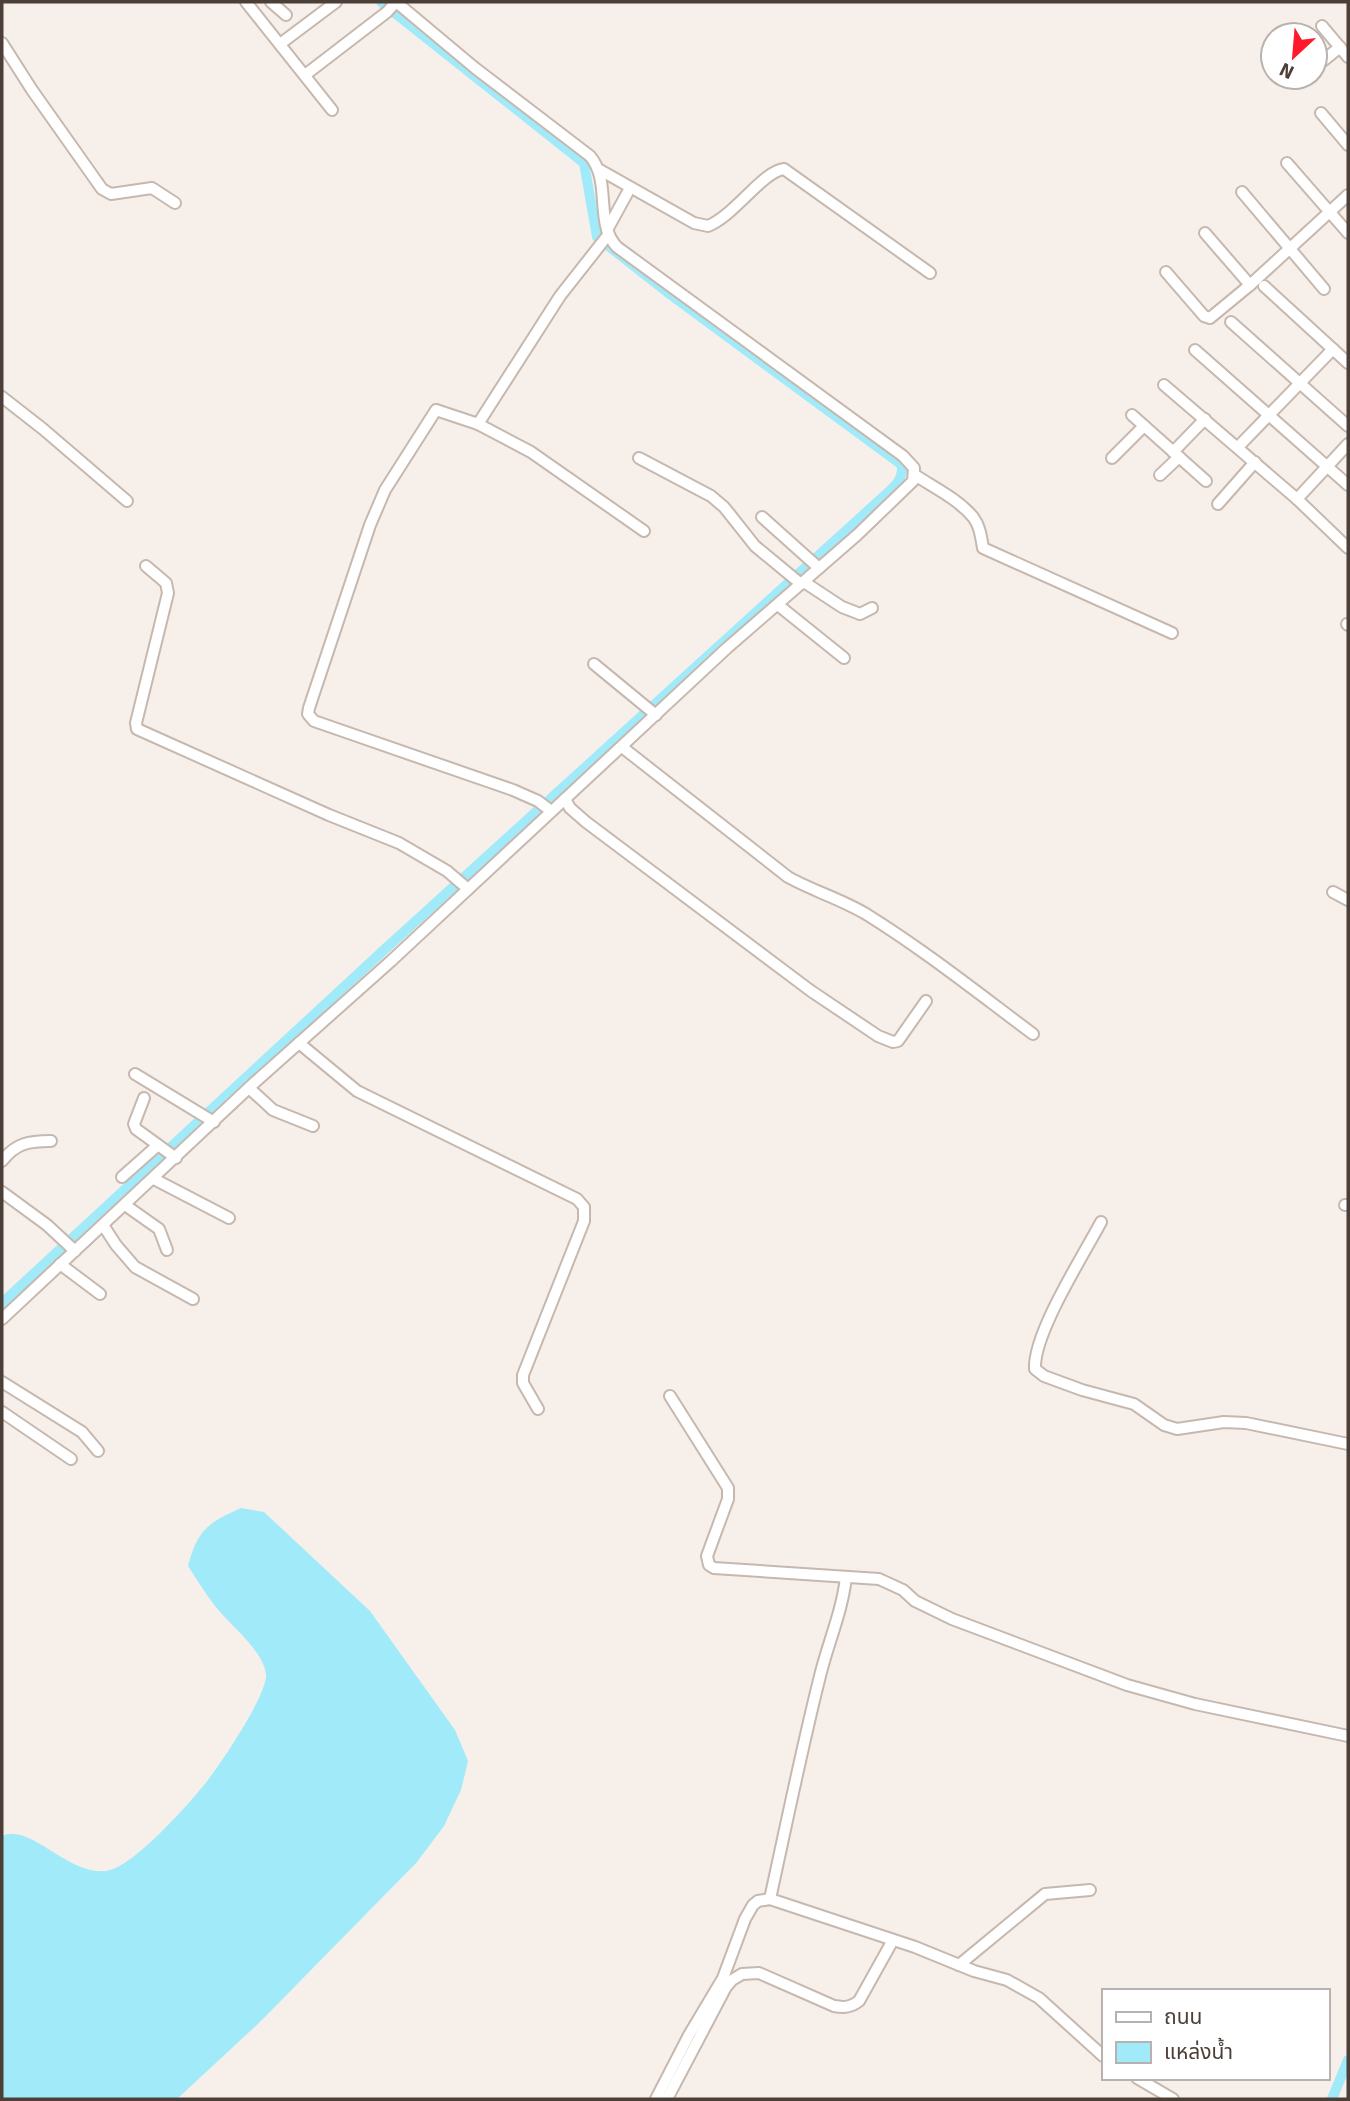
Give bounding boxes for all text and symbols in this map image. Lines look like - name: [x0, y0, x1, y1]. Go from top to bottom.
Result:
- north arrow: [1259, 21, 1329, 91]
- text: N: [1276, 57, 1298, 84]
- legend: [1102, 1989, 1329, 2080]
- text: ถนน: [1164, 2004, 1202, 2030]
- text: แหล่งน้ำ: [1164, 2037, 1233, 2065]

